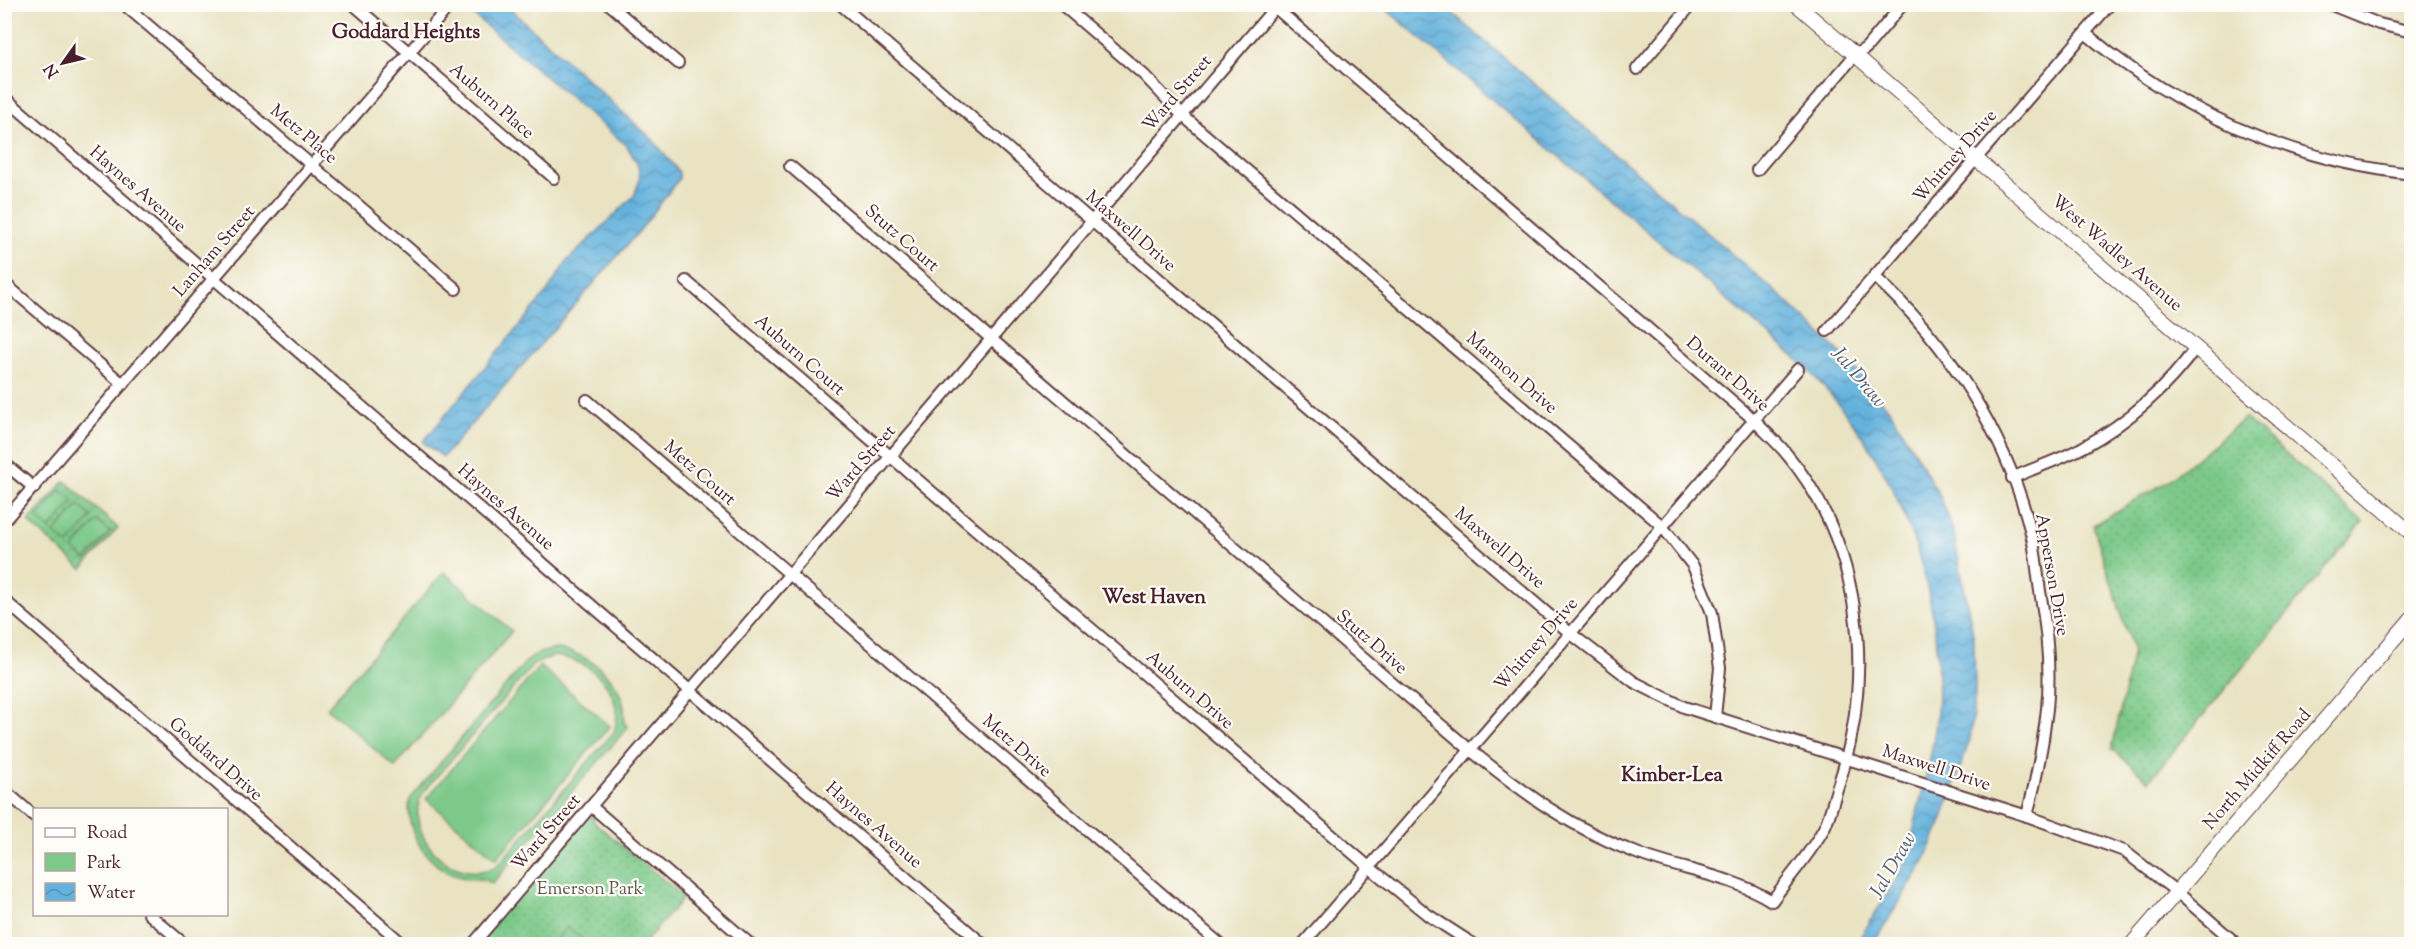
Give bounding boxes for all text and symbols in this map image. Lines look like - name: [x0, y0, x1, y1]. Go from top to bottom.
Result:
- district label: Goddard Heights: [332, 19, 480, 48]
- north arrow: [33, 33, 93, 93]
- street label: Ward Street: [1137, 50, 1219, 138]
- text: N: [39, 58, 66, 82]
- street label: Auburn Place: [443, 58, 539, 146]
- street label: Metz Place: [264, 99, 342, 171]
- street label: Whitney Drive: [1908, 105, 2004, 209]
- street label: Haynes Avenue: [83, 140, 191, 240]
- street label: Maxwell Drive: [1079, 185, 1181, 279]
- street label: West Wadley Avenue: [2045, 189, 2187, 319]
- street label: Stutz Court: [858, 199, 944, 279]
- street label: Lanham Street: [168, 201, 262, 303]
- street label: Auburn Court: [748, 309, 850, 403]
- street label: Marmon Drive: [1460, 327, 1562, 421]
- street label: Durant Drive: [1679, 331, 1775, 419]
- water label: Jal Draw: [1823, 340, 1893, 415]
- street label: Ward Street: [821, 420, 903, 508]
- street label: Metz Court: [657, 435, 741, 513]
- street label: Haynes Avenue: [451, 458, 559, 558]
- street label: Maxwell Drive: [1448, 502, 1550, 596]
- street label: Apperson Drive: [2027, 512, 2075, 638]
- district label: West Haven: [1102, 584, 1206, 613]
- street label: Whitney Drive: [1489, 593, 1585, 697]
- street label: Stutz Drive: [1330, 605, 1412, 681]
- street label: Auburn Drive: [1139, 645, 1239, 737]
- street label: North Midkiff Road: [2198, 704, 2318, 836]
- street label: Metz Drive: [976, 709, 1056, 785]
- street label: Goddard Drive: [162, 712, 268, 808]
- street label: Maxwell Drive: [1878, 739, 1994, 799]
- district label: Kimber-Lea: [1621, 762, 1724, 791]
- street label: Haynes Avenue: [819, 776, 927, 876]
- street label: Ward Street: [506, 789, 588, 877]
- legend: [33, 808, 228, 916]
- text: Road: [87, 821, 127, 847]
- water label: Jal Draw: [1863, 827, 1925, 905]
- text: Park: [87, 851, 122, 877]
- park label: Emerson Park: [537, 877, 643, 903]
- text: Water: [87, 881, 136, 907]

